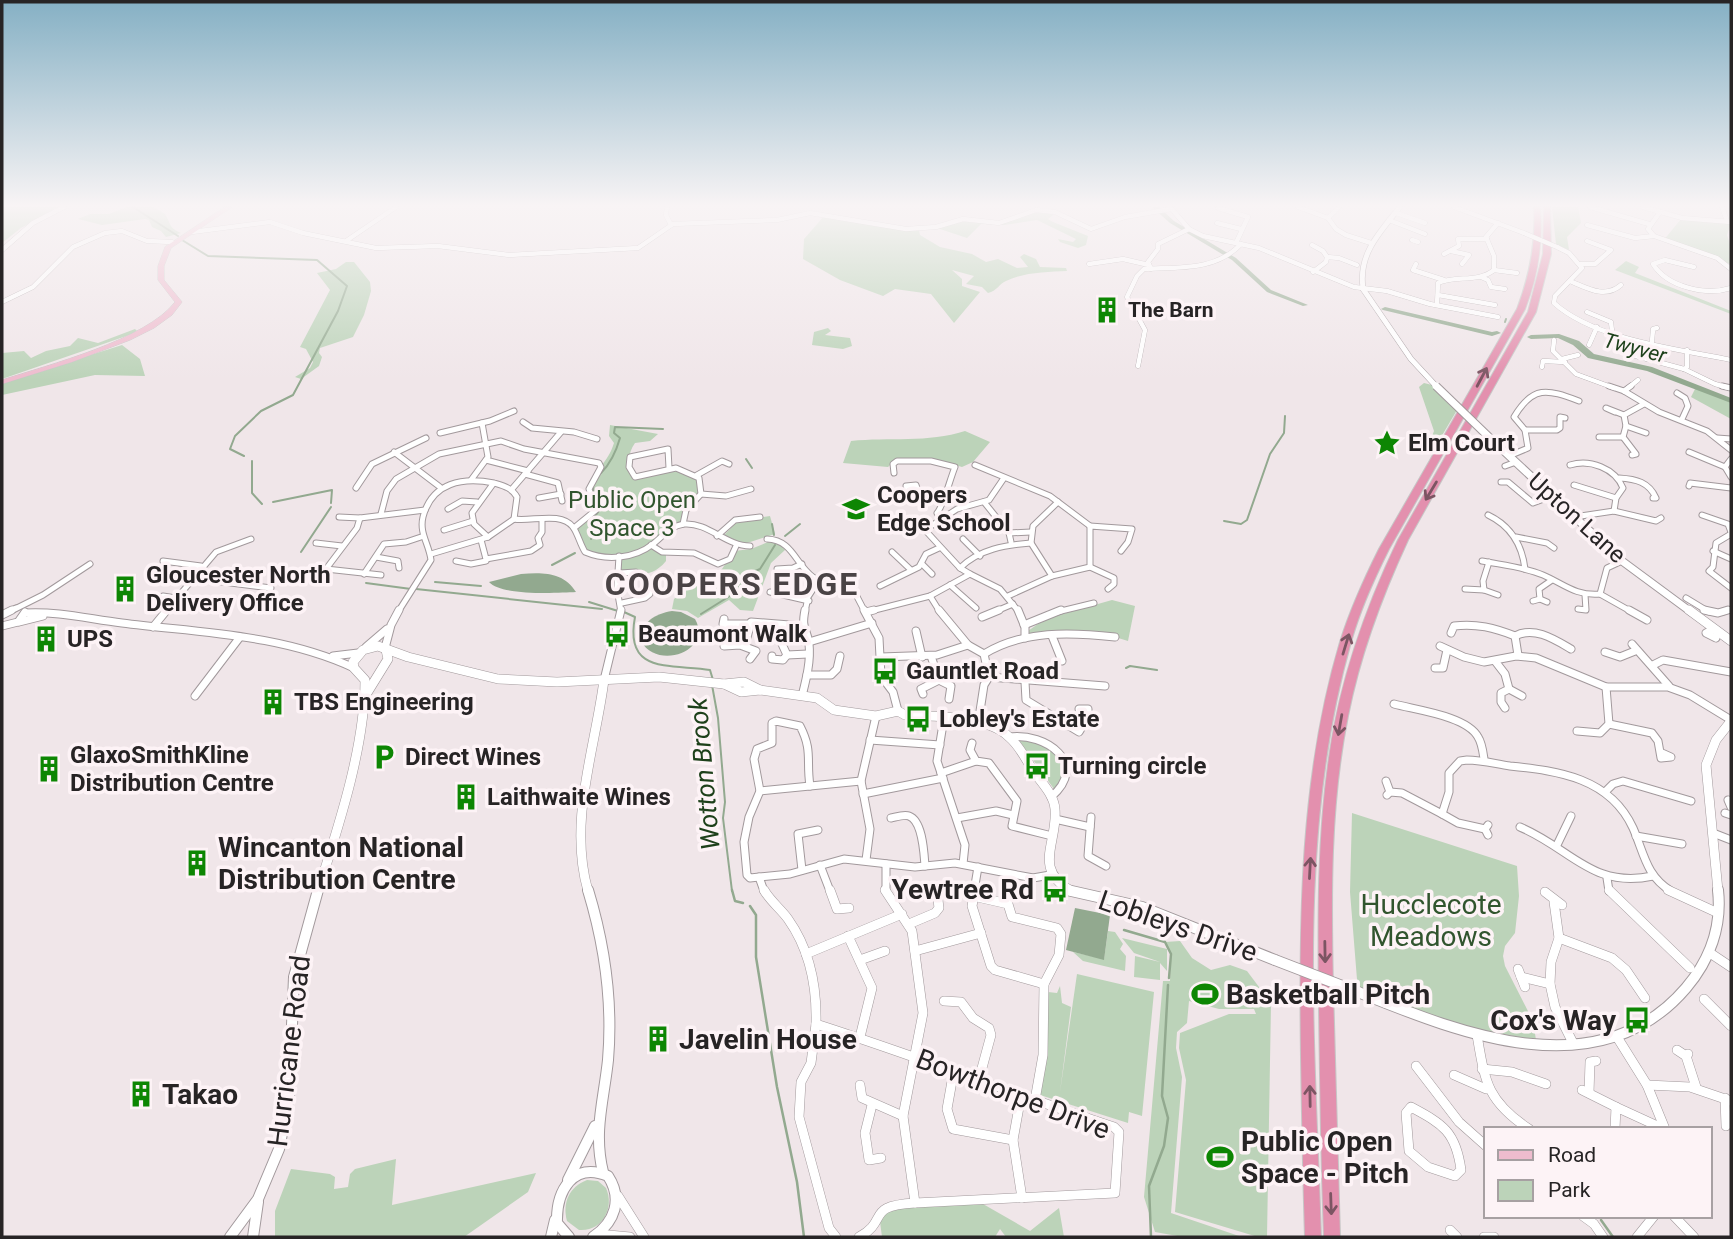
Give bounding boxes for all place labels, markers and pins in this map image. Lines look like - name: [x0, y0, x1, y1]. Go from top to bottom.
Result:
- building icon: The Barn: [1092, 295, 1122, 325]
- place label: The Barn: [1128, 298, 1213, 322]
- place icon: Elm Court: [1372, 428, 1402, 458]
- place label: Elm Court: [1408, 429, 1515, 457]
- place label: Coopers Edge School: [877, 481, 1011, 537]
- school or university icon: Coopers Edge School: [841, 494, 871, 524]
- place label: Gloucester North Delivery Office: [146, 561, 331, 617]
- building icon: Gloucester North Delivery Office: [110, 574, 140, 604]
- bus stop icon: Beaumont Walk: [602, 619, 632, 649]
- place label: Beaumont Walk: [638, 620, 808, 648]
- building icon: UPS: [31, 624, 61, 654]
- place label: UPS: [67, 625, 113, 653]
- bus stop icon: Gauntlet Road: [870, 656, 900, 686]
- place label: Gauntlet Road: [906, 657, 1059, 685]
- building icon: TBS Engineering: [258, 687, 288, 717]
- place label: TBS Engineering: [294, 688, 474, 716]
- bus stop icon: Lobley's Estate: [903, 704, 933, 734]
- place label: Lobley's Estate: [939, 705, 1099, 733]
- place label: GlaxoSmithKline Distribution Centre: [70, 741, 274, 797]
- parking icon: Direct Wines: [369, 742, 399, 772]
- place label: Direct Wines: [405, 743, 541, 771]
- bus stop icon: Turning circle: [1022, 751, 1052, 781]
- place label: Turning circle: [1058, 752, 1206, 780]
- building icon: GlaxoSmithKline Distribution Centre: [34, 754, 64, 784]
- building icon: Laithwaite Wines: [451, 782, 481, 812]
- place label: Laithwaite Wines: [487, 783, 671, 811]
- place label: Wincanton National Distribution Centre: [218, 831, 464, 896]
- building icon: Wincanton National Distribution Centre: [182, 848, 212, 878]
- place label: Yewtree Rd: [891, 873, 1034, 906]
- bus stop icon: Yewtree Rd: [1040, 874, 1070, 904]
- place label: Basketball Pitch: [1226, 978, 1430, 1011]
- sports icon: Basketball Pitch: [1190, 979, 1220, 1009]
- place label: Cox's Way: [1490, 1004, 1617, 1037]
- bus stop icon: Cox's Way: [1622, 1005, 1652, 1035]
- place label: Javelin House: [679, 1023, 857, 1056]
- building icon: Javelin House: [643, 1024, 673, 1054]
- place label: Takao: [162, 1078, 238, 1111]
- building icon: Takao: [126, 1079, 156, 1109]
- place label: Public Open Space - Pitch: [1241, 1125, 1409, 1190]
- sports icon: Public Open Space - Pitch: [1205, 1142, 1235, 1172]

